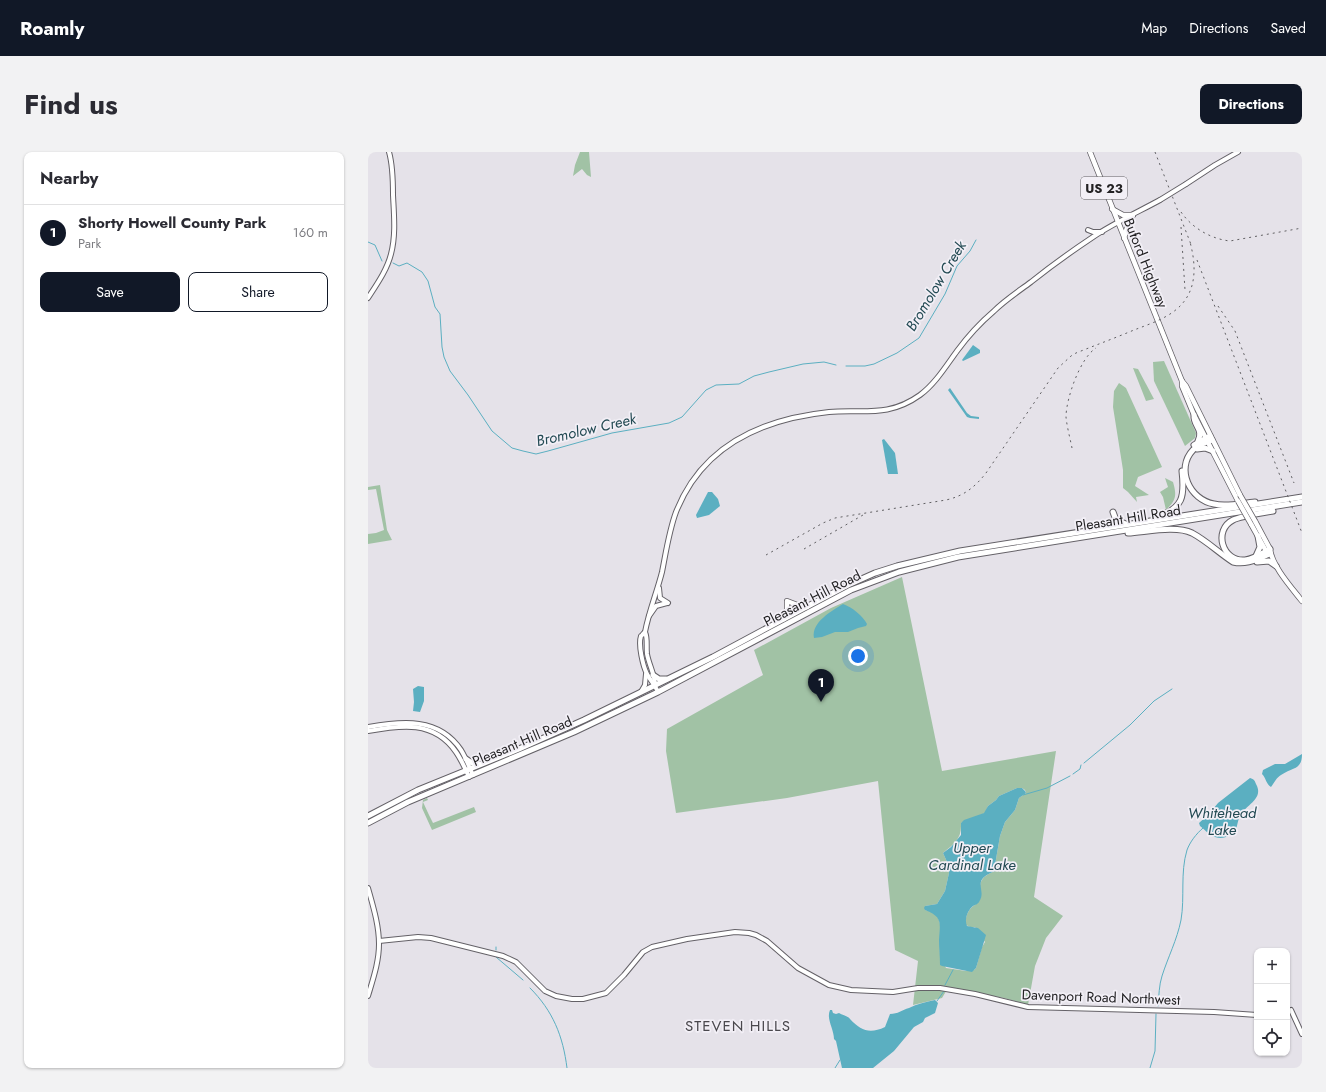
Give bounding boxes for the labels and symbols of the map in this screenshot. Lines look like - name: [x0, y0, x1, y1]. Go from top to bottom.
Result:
- road number: US 23: [1081, 177, 1127, 199]
- street label: Buford Highway: [1119, 215, 1173, 312]
- water label: Bromolow Creek: [900, 236, 972, 335]
- water label: Bromolow Creek: [534, 408, 639, 452]
- street label: Pleasant Hill Road: [1074, 500, 1182, 536]
- street label: Pleasant Hill Road: [760, 565, 864, 631]
- your location: [848, 646, 868, 666]
- pin: 1: [808, 669, 834, 702]
- street label: Pleasant Hill Road: [469, 711, 575, 771]
- water label: Whitehead Lake: [1188, 802, 1257, 841]
- water label: Upper Cardinal Lake: [928, 837, 1016, 876]
- street label: Davenport Road Northwest: [1021, 984, 1181, 1010]
- district label: STEVEN HILLS: [685, 1015, 791, 1037]

